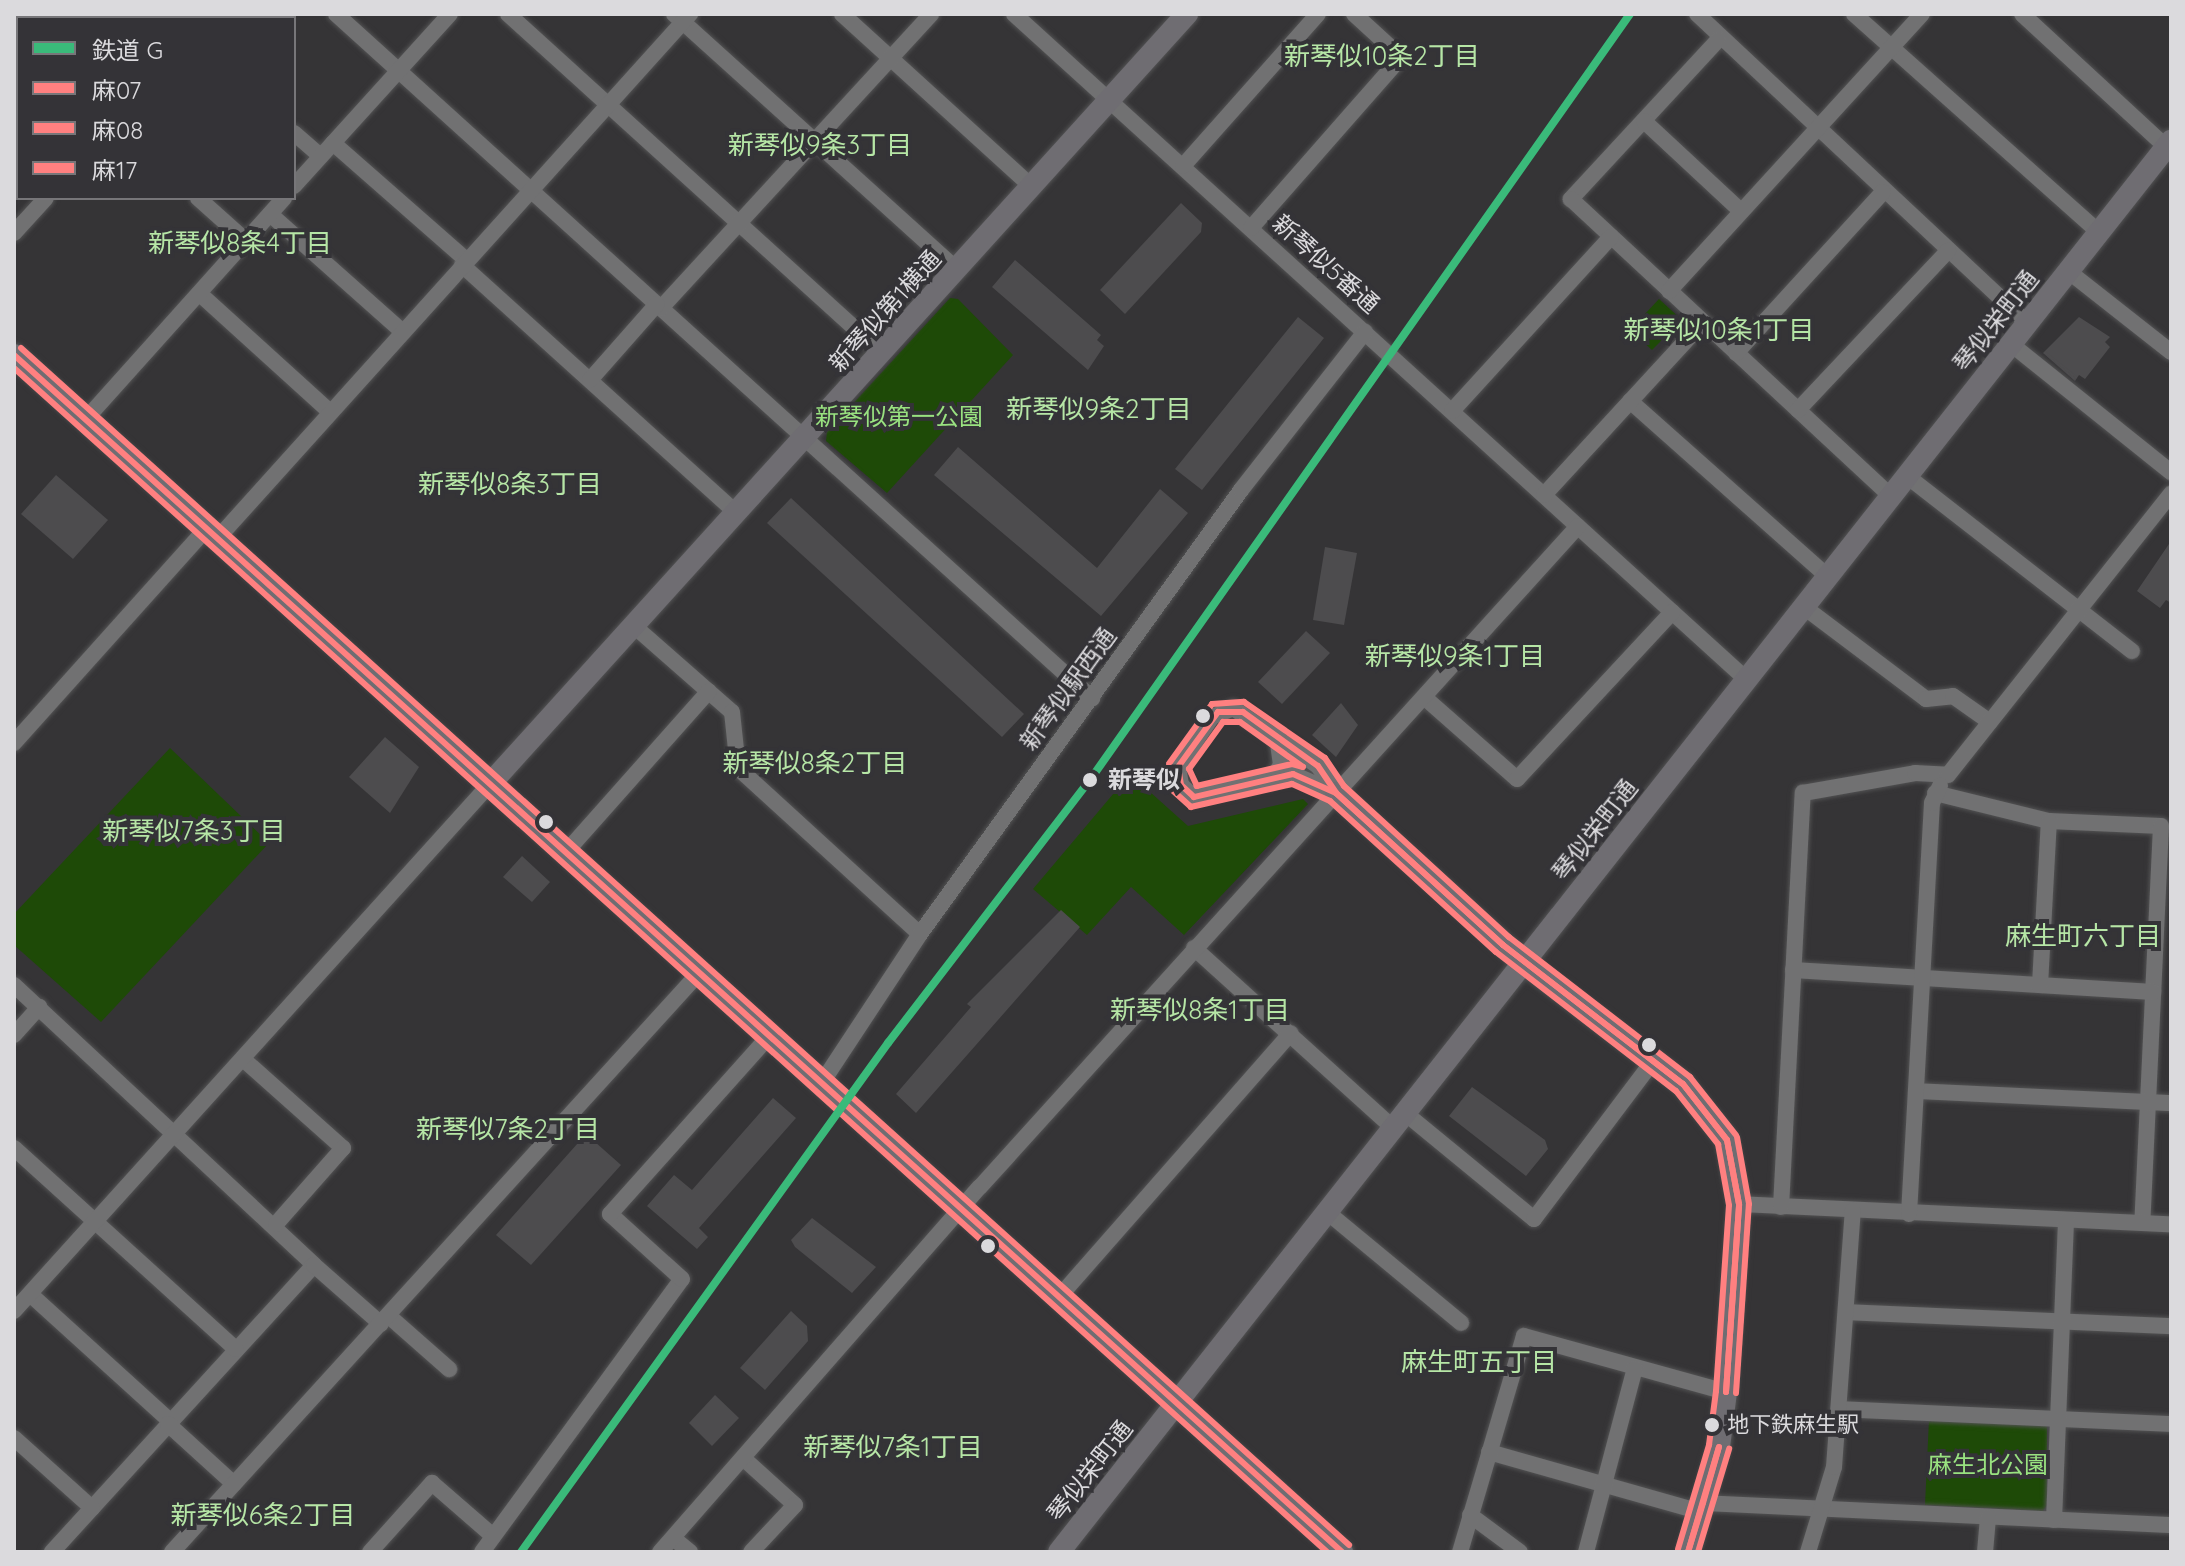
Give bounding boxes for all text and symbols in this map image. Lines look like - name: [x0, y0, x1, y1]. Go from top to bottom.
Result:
- legend: [16, 16, 296, 200]
- text: 鉄道 G: [92, 35, 163, 65]
- district label: 新琴似10条2丁目: [1284, 40, 1480, 72]
- text: 麻07: [92, 75, 141, 105]
- text: 麻08: [92, 115, 143, 145]
- district label: 新琴似9条3丁目: [728, 129, 912, 161]
- text: 麻17: [92, 155, 137, 185]
- street label: 新琴似5番通: [1267, 209, 1385, 319]
- district label: 新琴似8条4丁目: [148, 227, 332, 259]
- street label: 新琴似第1横通: [823, 245, 947, 377]
- street label: 琴似栄町通: [1948, 265, 2044, 377]
- district label: 新琴似10条1丁目: [1624, 314, 1814, 346]
- district label: 新琴似9条2丁目: [1007, 393, 1191, 425]
- park label: 新琴似第一公園: [815, 403, 983, 431]
- district label: 新琴似8条3丁目: [418, 468, 602, 500]
- street label: 新琴似駅西通: [1014, 622, 1122, 756]
- district label: 新琴似9条1丁目: [1365, 640, 1545, 672]
- unlabelled marker: [1195, 708, 1211, 724]
- district label: 新琴似8条2丁目: [723, 747, 907, 779]
- place label: 新琴似: [1108, 766, 1180, 794]
- marker: 新琴似: [1079, 769, 1101, 791]
- street label: 琴似栄町通: [1547, 774, 1643, 886]
- unlabelled marker: [538, 814, 554, 830]
- district label: 新琴似7条3丁目: [103, 815, 285, 847]
- district label: 麻生町六丁目: [2005, 920, 2161, 952]
- district label: 新琴似8条1丁目: [1110, 994, 1290, 1026]
- unlabelled marker: [1641, 1037, 1657, 1053]
- district label: 新琴似7条2丁目: [416, 1113, 600, 1145]
- unlabelled marker: [980, 1238, 996, 1254]
- district label: 麻生町五丁目: [1401, 1346, 1557, 1378]
- place label: 地下鉄麻生駅: [1727, 1412, 1859, 1438]
- street label: 琴似栄町通: [1042, 1415, 1138, 1527]
- marker: 地下鉄麻生駅: [1704, 1417, 1720, 1433]
- district label: 新琴似7条1丁目: [804, 1431, 982, 1463]
- park label: 麻生北公園: [1928, 1451, 2048, 1479]
- district label: 新琴似6条2丁目: [171, 1499, 355, 1531]

